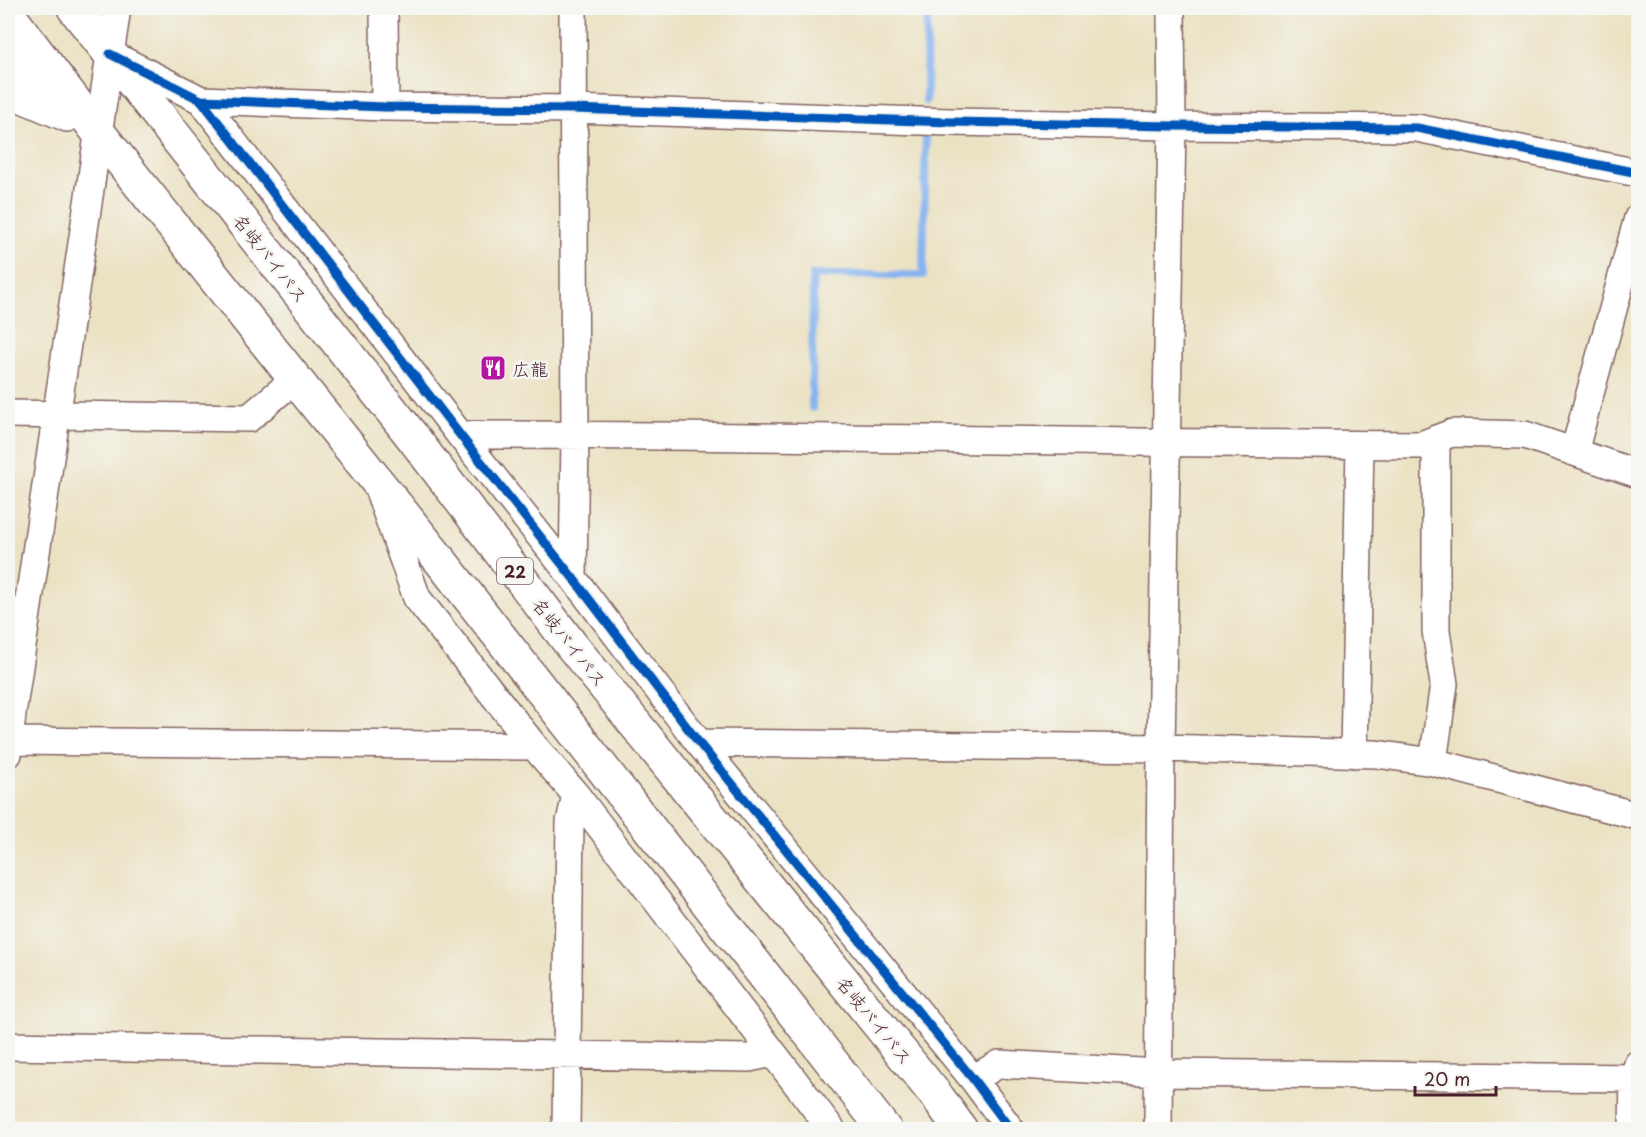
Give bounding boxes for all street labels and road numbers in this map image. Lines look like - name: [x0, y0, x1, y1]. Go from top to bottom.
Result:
- street label: 名岐バイパス: [227, 207, 315, 309]
- road number: 22: [497, 558, 533, 584]
- street label: 名岐バイパス: [526, 591, 614, 693]
- street label: 名岐バイパス: [831, 970, 919, 1070]

